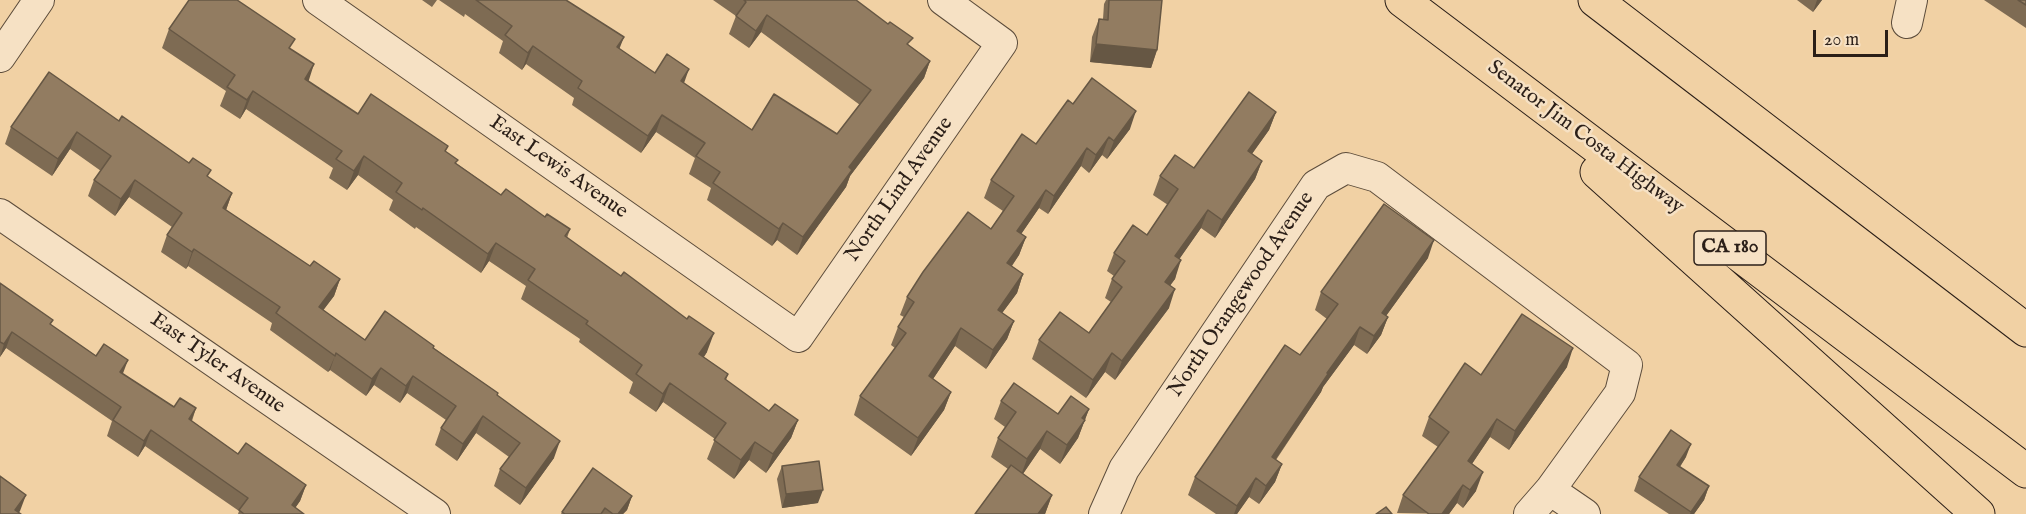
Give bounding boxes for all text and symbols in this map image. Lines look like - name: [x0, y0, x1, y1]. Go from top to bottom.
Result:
- scale bar: [1816, 18, 1891, 56]
- text: 20 m: [1824, 29, 1859, 52]
- street label: Senator Jim Costa Highway: [1482, 56, 1688, 220]
- street label: East Lewis Avenue: [484, 111, 632, 225]
- street label: North Lind Avenue: [841, 113, 959, 267]
- street label: North Orangewood Avenue: [1164, 188, 1320, 402]
- road number: CA 180: [1694, 231, 1766, 265]
- street label: East Tyler Avenue: [145, 308, 289, 420]

